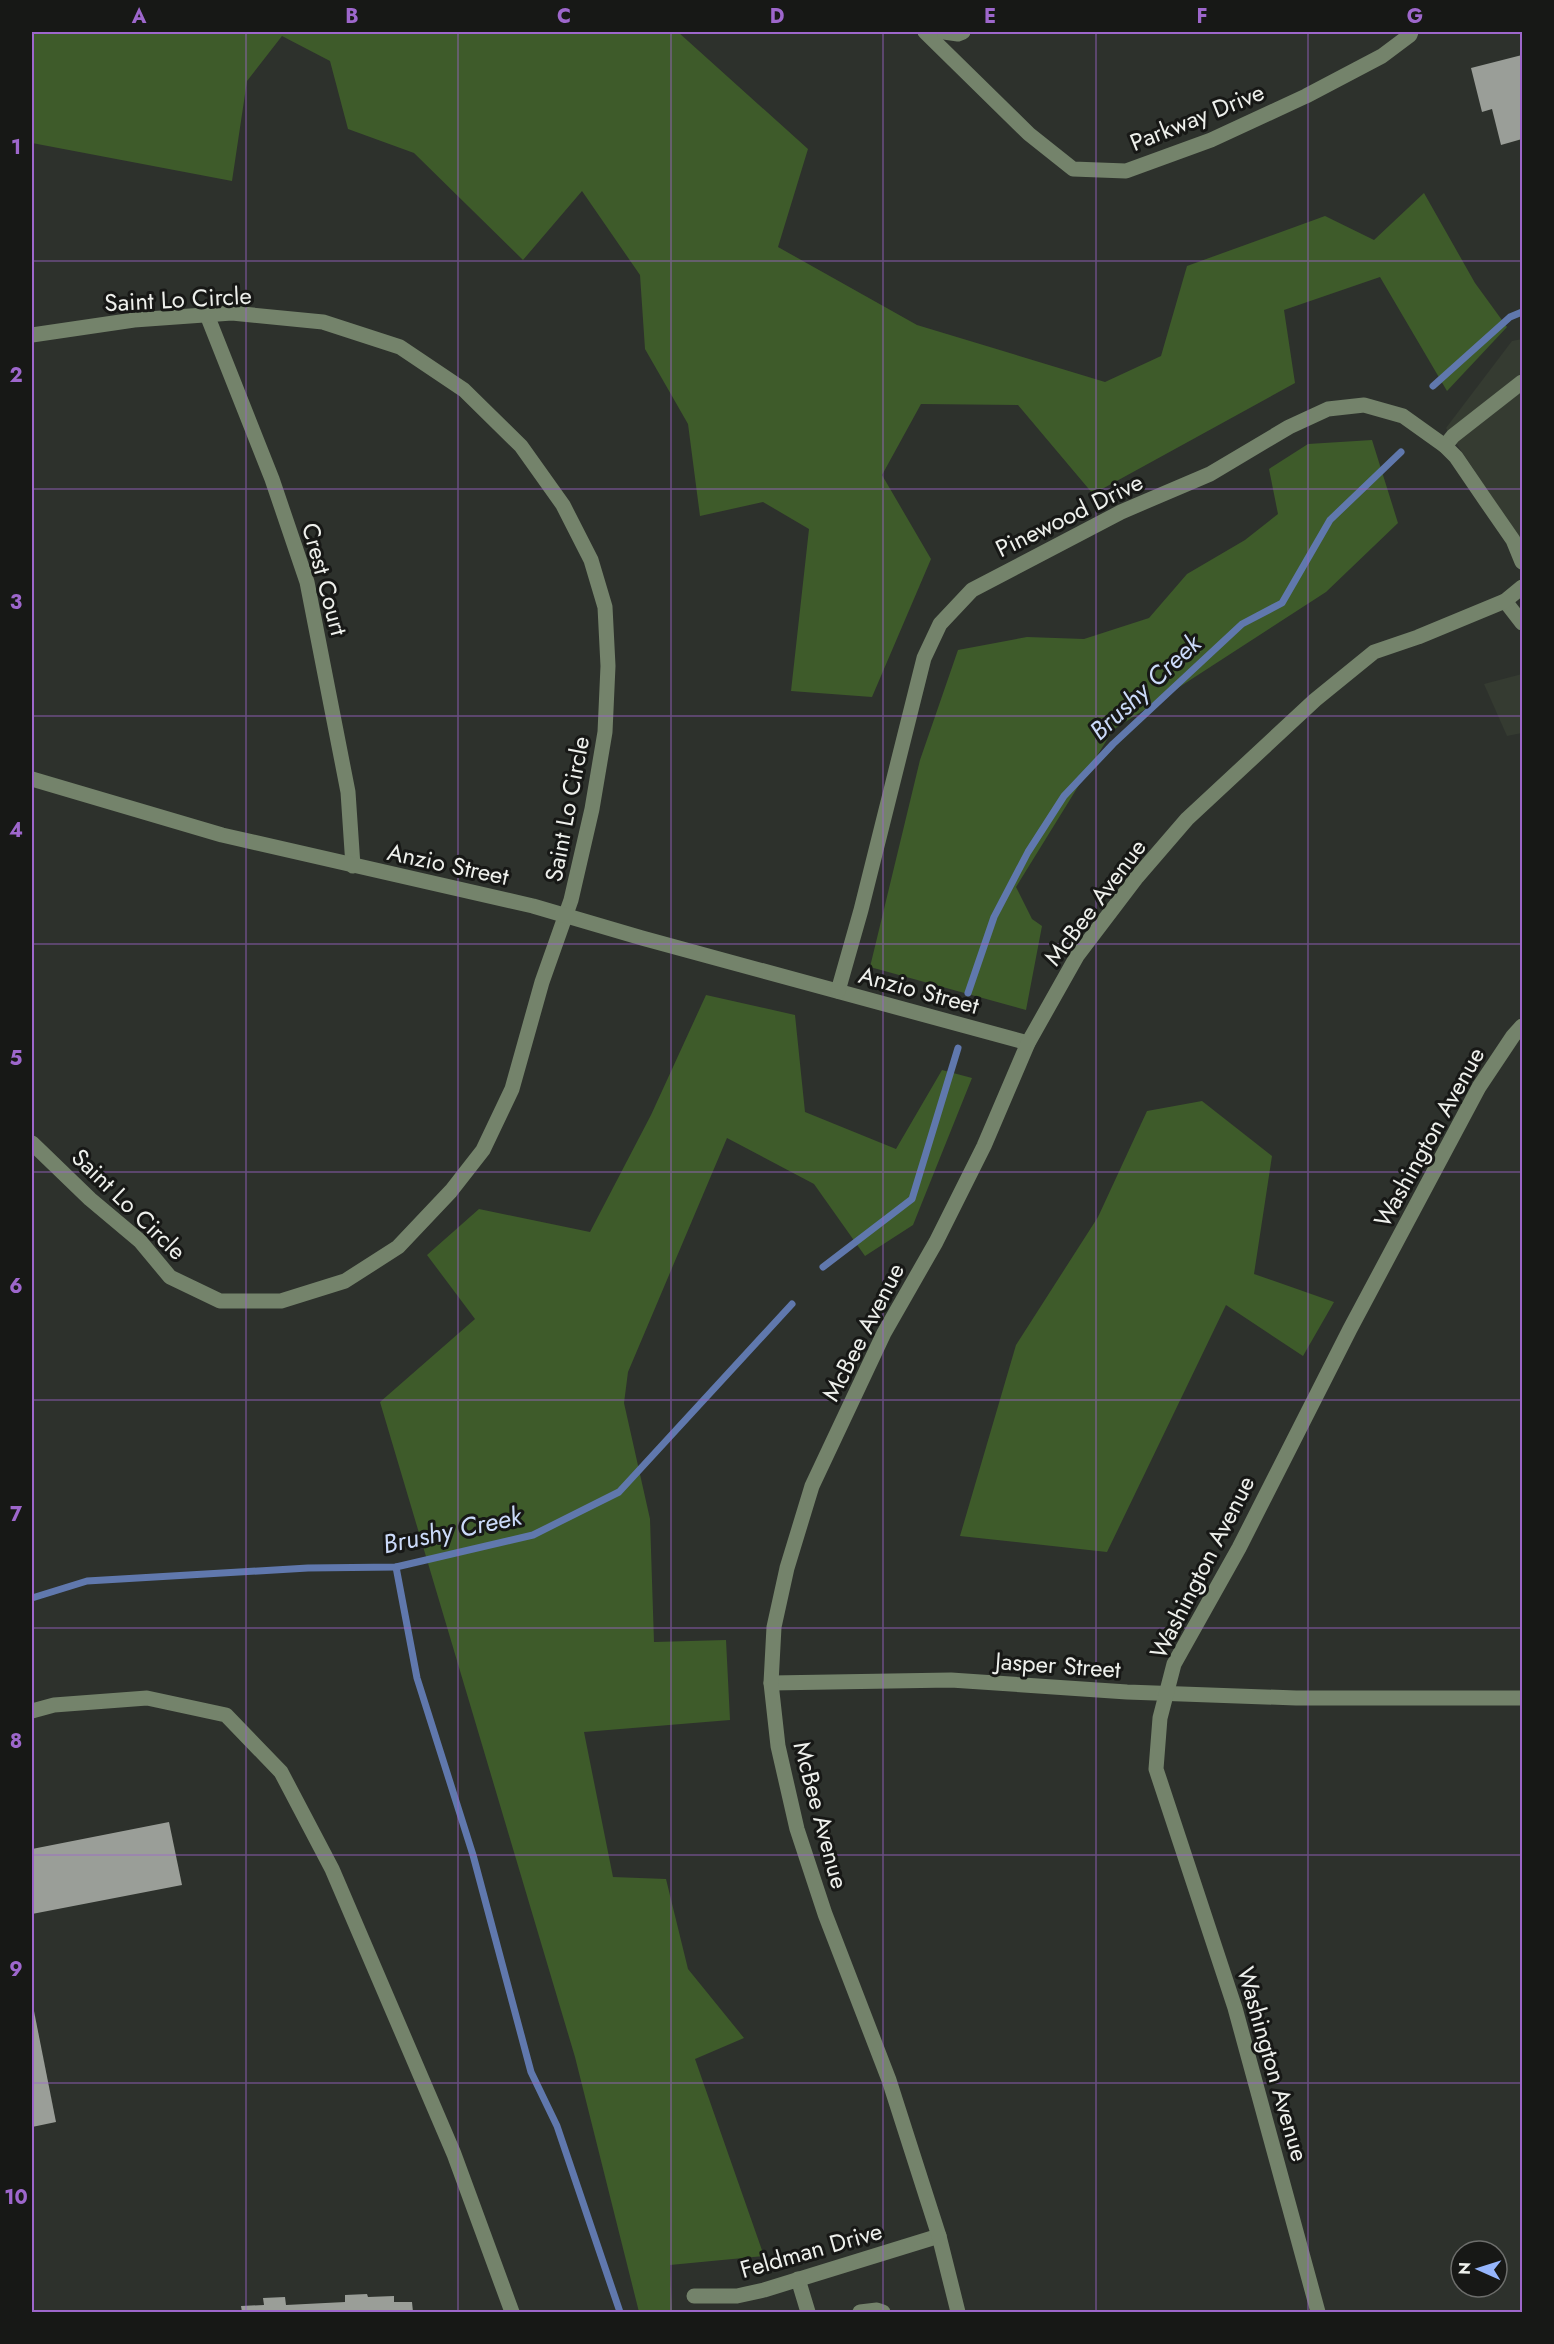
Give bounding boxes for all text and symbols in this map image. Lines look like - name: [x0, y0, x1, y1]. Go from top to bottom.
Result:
- text: A: [131, 2, 147, 31]
- text: B: [345, 2, 359, 31]
- text: C: [557, 2, 571, 31]
- text: D: [770, 2, 784, 31]
- text: E: [984, 2, 996, 31]
- text: F: [1196, 2, 1208, 31]
- text: G: [1407, 2, 1423, 31]
- street label: Parkway Drive: [1125, 74, 1269, 160]
- text: 1: [11, 133, 21, 162]
- street label: Saint Lo Circle: [103, 278, 253, 320]
- text: 2: [9, 361, 23, 390]
- street label: Pinewood Drive: [989, 464, 1149, 566]
- street label: Crest Court: [293, 519, 357, 640]
- text: 3: [10, 588, 22, 617]
- water label: Brushy Creek: [1081, 624, 1211, 749]
- street label: Saint Lo Circle: [536, 733, 598, 885]
- text: 4: [9, 816, 23, 845]
- street label: McBee Avenue: [1036, 831, 1154, 973]
- street label: Anzio Street: [384, 834, 512, 894]
- street label: Anzio Street: [855, 957, 983, 1023]
- street label: Washington Avenue: [1365, 1041, 1493, 1233]
- text: 5: [10, 1044, 23, 1073]
- street label: Saint Lo Circle: [64, 1140, 194, 1268]
- street label: McBee Avenue: [813, 1257, 913, 1407]
- text: 6: [9, 1272, 23, 1301]
- street label: Washington Avenue: [1141, 1469, 1263, 1665]
- water label: Brushy Creek: [379, 1496, 527, 1563]
- text: 7: [10, 1500, 23, 1529]
- street label: Jasper Street: [991, 1643, 1122, 1687]
- text: 8: [10, 1727, 22, 1756]
- street label: McBee Avenue: [785, 1738, 857, 1892]
- text: 9: [9, 1955, 23, 1984]
- street label: Washington Avenue: [1228, 1963, 1318, 2165]
- text: 10: [4, 2183, 28, 2212]
- street label: Feldman Drive: [736, 2213, 886, 2287]
- north arrow: [1449, 2239, 1509, 2299]
- text: N: [1453, 2261, 1476, 2275]

